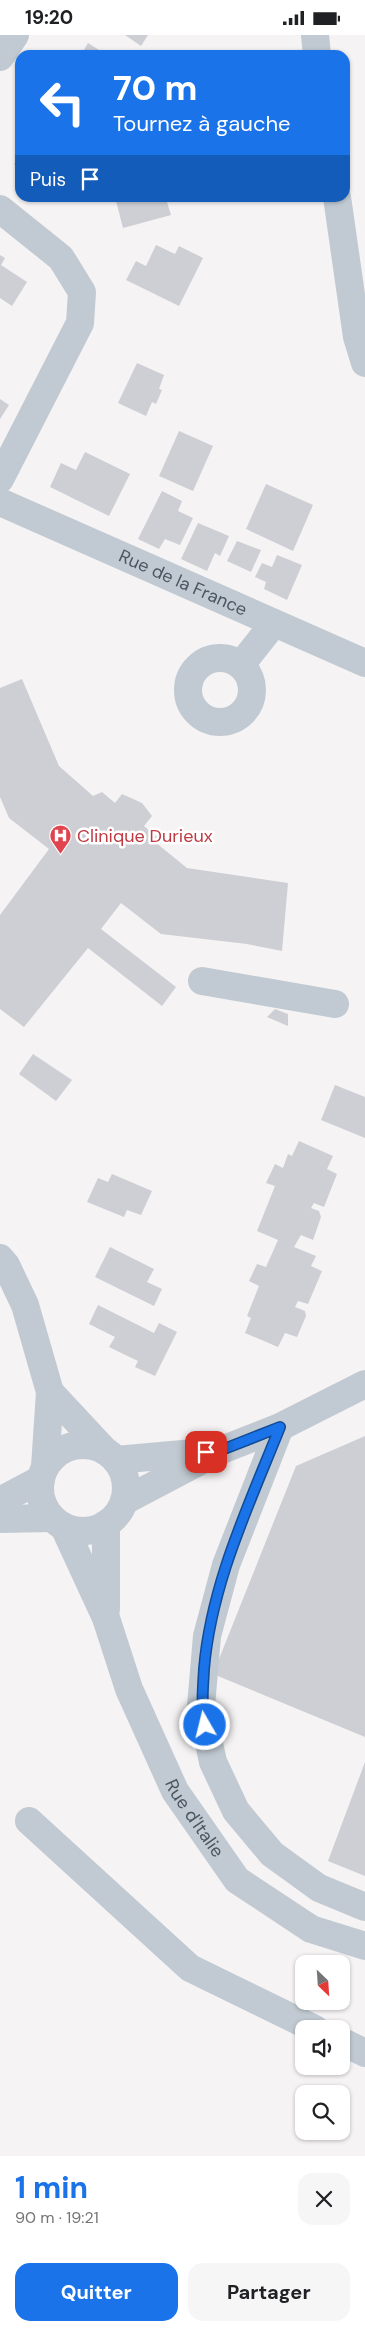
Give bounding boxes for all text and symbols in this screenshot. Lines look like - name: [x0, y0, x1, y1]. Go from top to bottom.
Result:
- text: 19:20: [25, 5, 73, 30]
- text: 70 m: [113, 65, 197, 111]
- icon: left: [30, 70, 95, 135]
- text: Tournez à gauche: [113, 109, 291, 138]
- icon: arrive: [76, 165, 104, 193]
- text: Puis: [30, 167, 66, 192]
- street label: Rue de la France: [115, 544, 251, 622]
- hospital icon: Clinique Durieux: [49, 824, 73, 855]
- place label: Clinique Durieux: [77, 824, 213, 848]
- pin: [185, 1431, 227, 1473]
- icon: arrive: [192, 1438, 220, 1466]
- position arrow: [178, 1698, 230, 1750]
- street label: Rue d'Italie: [159, 1775, 230, 1862]
- north arrow: [295, 1955, 350, 2010]
- map controls: [295, 1955, 350, 2140]
- button: sound: [295, 2020, 350, 2075]
- button: search: [295, 2085, 350, 2140]
- text: 1 min: [15, 2168, 88, 2207]
- button: close: [298, 2173, 350, 2225]
- text: 90 m · 19:21: [15, 2207, 99, 2228]
- button: Quitter: [15, 2263, 178, 2321]
- button: Partager: [188, 2263, 350, 2321]

